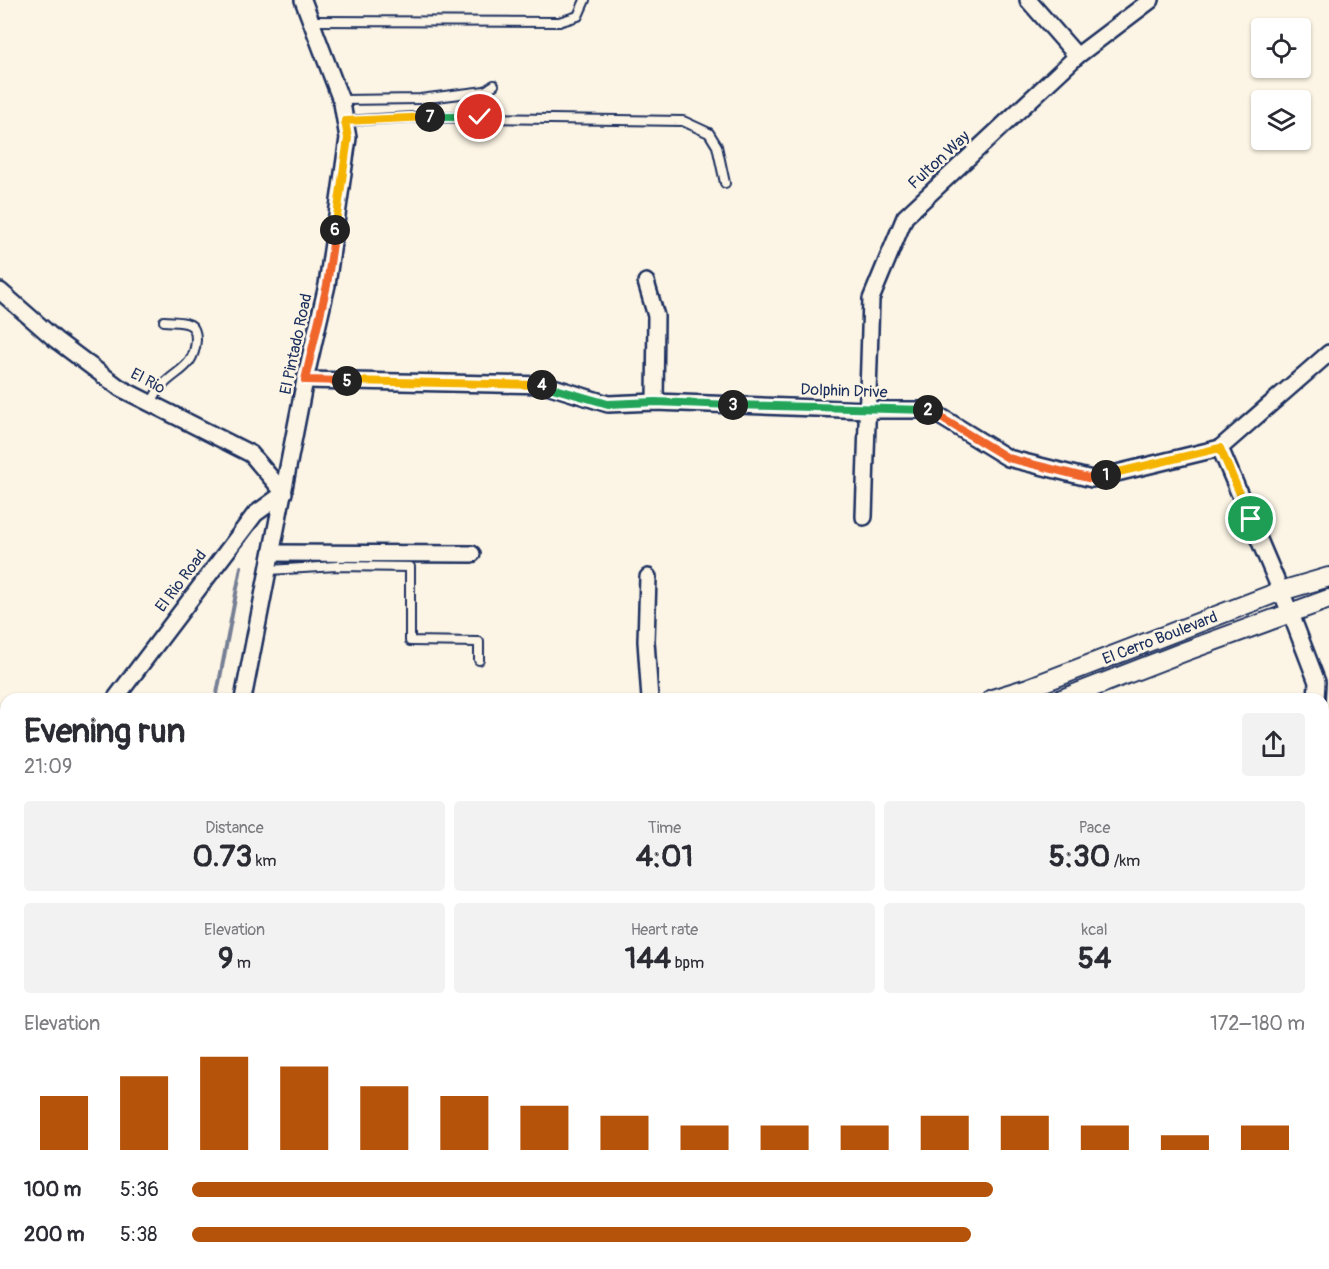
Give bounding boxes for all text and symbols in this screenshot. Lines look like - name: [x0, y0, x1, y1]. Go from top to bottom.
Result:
- map controls: [1251, 18, 1311, 150]
- button: locate: [1251, 18, 1311, 78]
- button: layers: [1251, 90, 1311, 150]
- pin: [454, 91, 505, 142]
- icon: check: [463, 100, 496, 133]
- pin: 7: [415, 102, 445, 132]
- text: 7: [426, 107, 434, 127]
- street label: Fulton Way: [904, 126, 974, 194]
- pin: 6: [320, 215, 350, 245]
- text: 6: [330, 220, 340, 240]
- street label: El Pintado Road: [276, 292, 316, 396]
- street label: El Rio: [127, 364, 169, 399]
- pin: 5: [332, 366, 362, 396]
- pin: 4: [527, 370, 557, 400]
- text: 5: [343, 371, 351, 391]
- text: 4: [537, 375, 547, 395]
- street label: Dolphin Drive: [800, 379, 888, 403]
- pin: 3: [718, 390, 748, 420]
- text: 3: [729, 395, 737, 415]
- pin: 2: [913, 395, 943, 425]
- text: 2: [924, 400, 932, 420]
- pin: 1: [1091, 460, 1121, 490]
- text: 1: [1103, 465, 1109, 485]
- pin: [1225, 493, 1276, 544]
- icon: arrive: [1234, 502, 1267, 535]
- street label: El Rio Road: [151, 546, 211, 616]
- street label: El Cerro Boulevard: [1100, 607, 1220, 669]
- text: Evening run: [24, 711, 185, 752]
- button: share: [1242, 713, 1305, 776]
- text: 21:09: [24, 754, 72, 779]
- text: Distance: [205, 818, 264, 838]
- text: Time: [648, 818, 681, 838]
- text: Pace: [1079, 818, 1110, 838]
- text: 0.73: [192, 838, 252, 875]
- text: 4:01: [636, 838, 693, 875]
- text: 5:30: [1049, 838, 1110, 875]
- text: km: [252, 851, 277, 871]
- text: /km: [1110, 851, 1140, 871]
- text: Elevation: [204, 920, 265, 940]
- text: Heart rate: [631, 920, 698, 940]
- text: kcal: [1081, 920, 1108, 940]
- text: 9: [218, 940, 233, 977]
- text: 144: [625, 940, 671, 977]
- text: 54: [1078, 940, 1111, 977]
- text: m: [233, 953, 251, 973]
- text: bpm: [671, 953, 704, 973]
- text: Elevation: [24, 1011, 100, 1036]
- text: 172–180 m: [1210, 1011, 1305, 1036]
- text: 100 m: [24, 1177, 81, 1202]
- text: 5:36: [120, 1177, 159, 1202]
- text: 200 m: [24, 1222, 85, 1247]
- text: 5:38: [120, 1222, 157, 1247]

